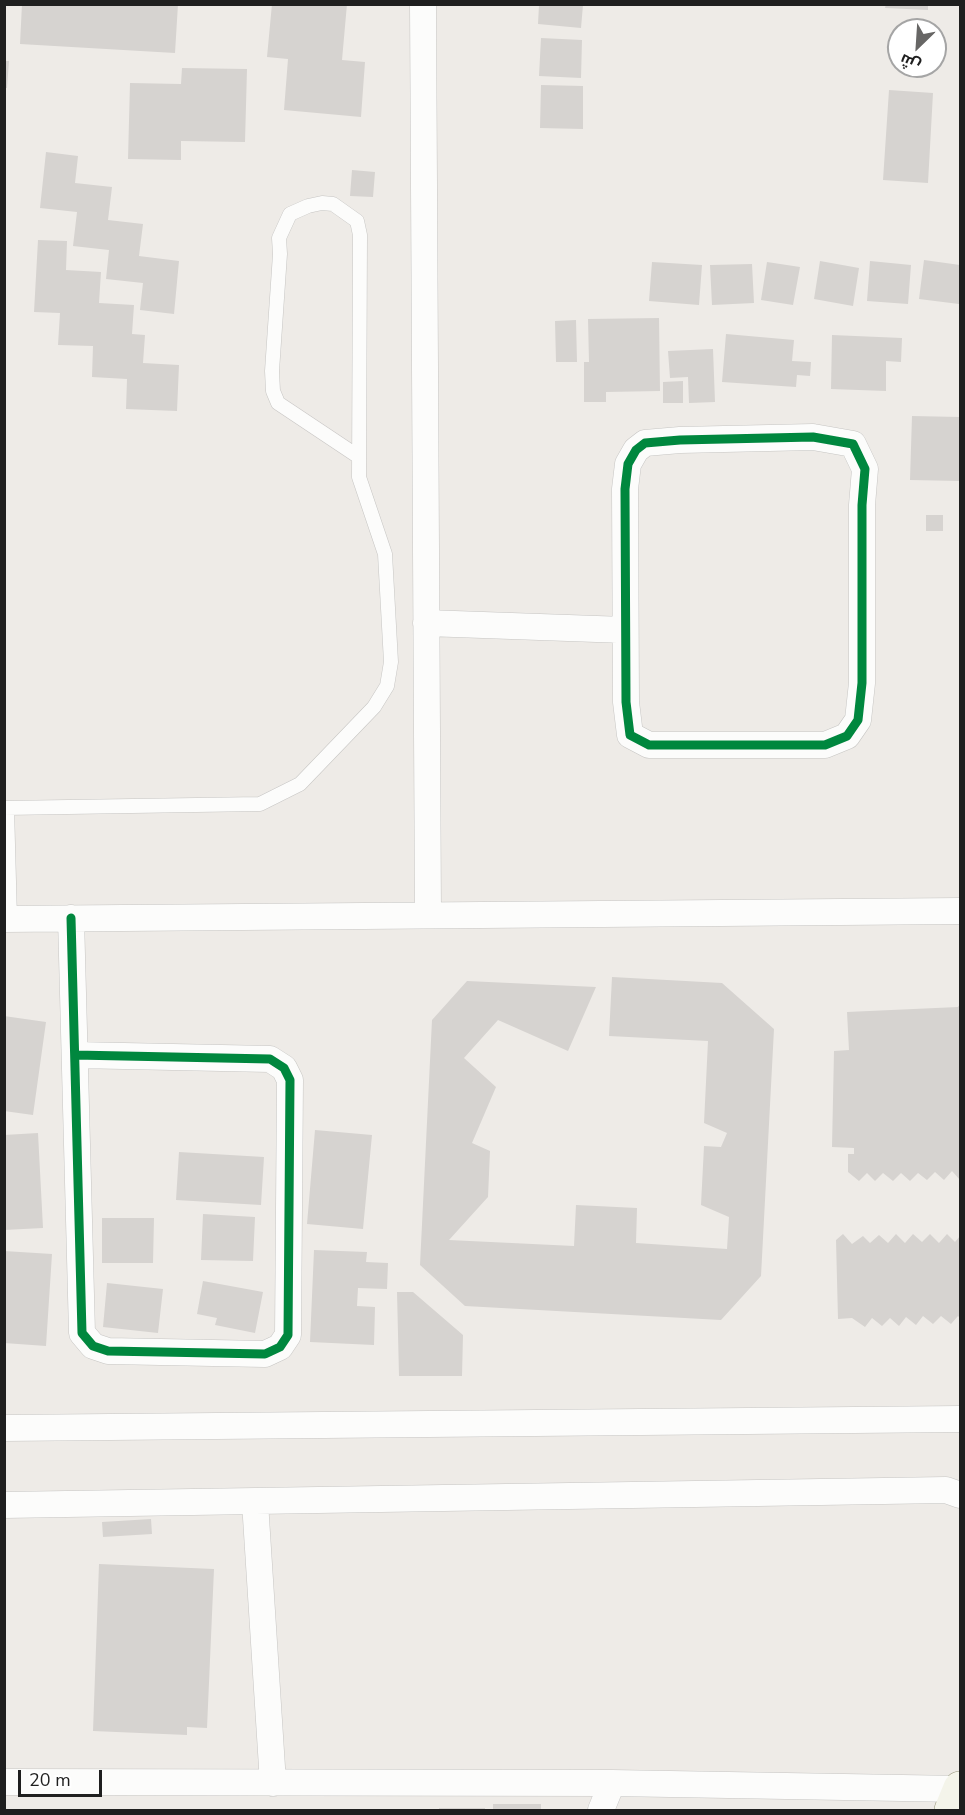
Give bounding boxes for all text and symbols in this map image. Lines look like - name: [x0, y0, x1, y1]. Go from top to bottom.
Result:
- north arrow: [887, 18, 947, 78]
- text: ش: [896, 48, 924, 77]
- scale bar: [21, 1758, 105, 1796]
- text: 20 m: [29, 1768, 71, 1792]

